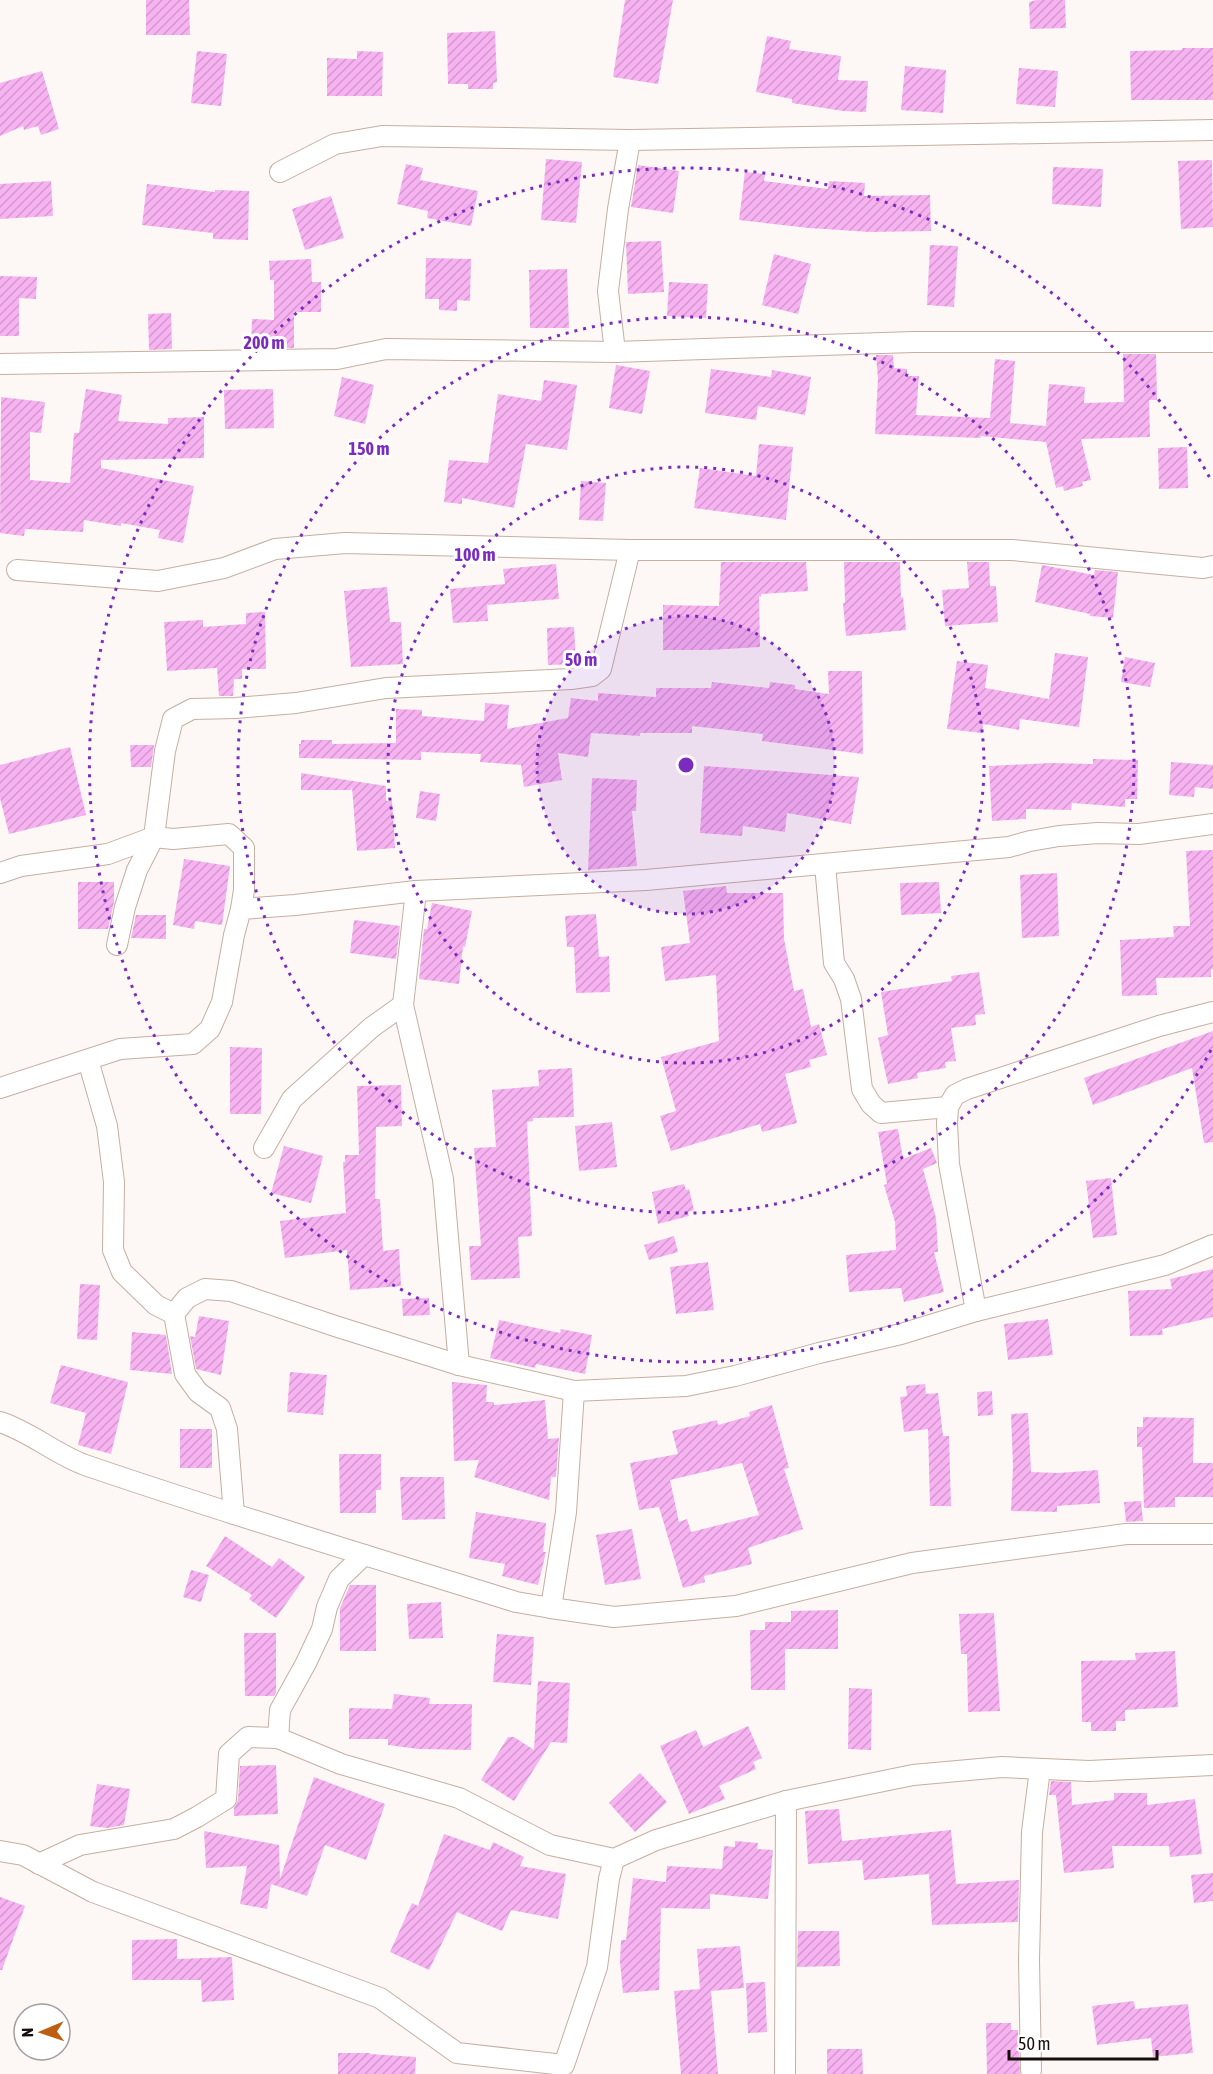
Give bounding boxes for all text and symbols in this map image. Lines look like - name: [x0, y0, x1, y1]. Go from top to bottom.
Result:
- text: 200 m: [244, 332, 284, 353]
- text: 150 m: [349, 438, 389, 459]
- text: 100 m: [455, 544, 495, 565]
- text: 50 m: [565, 649, 597, 670]
- centre of rings: [676, 755, 696, 775]
- north arrow: [12, 2002, 72, 2062]
- scale bar: [1009, 2023, 1158, 2061]
- text: N: [18, 2027, 36, 2038]
- text: 50 m: [1018, 2033, 1050, 2054]

